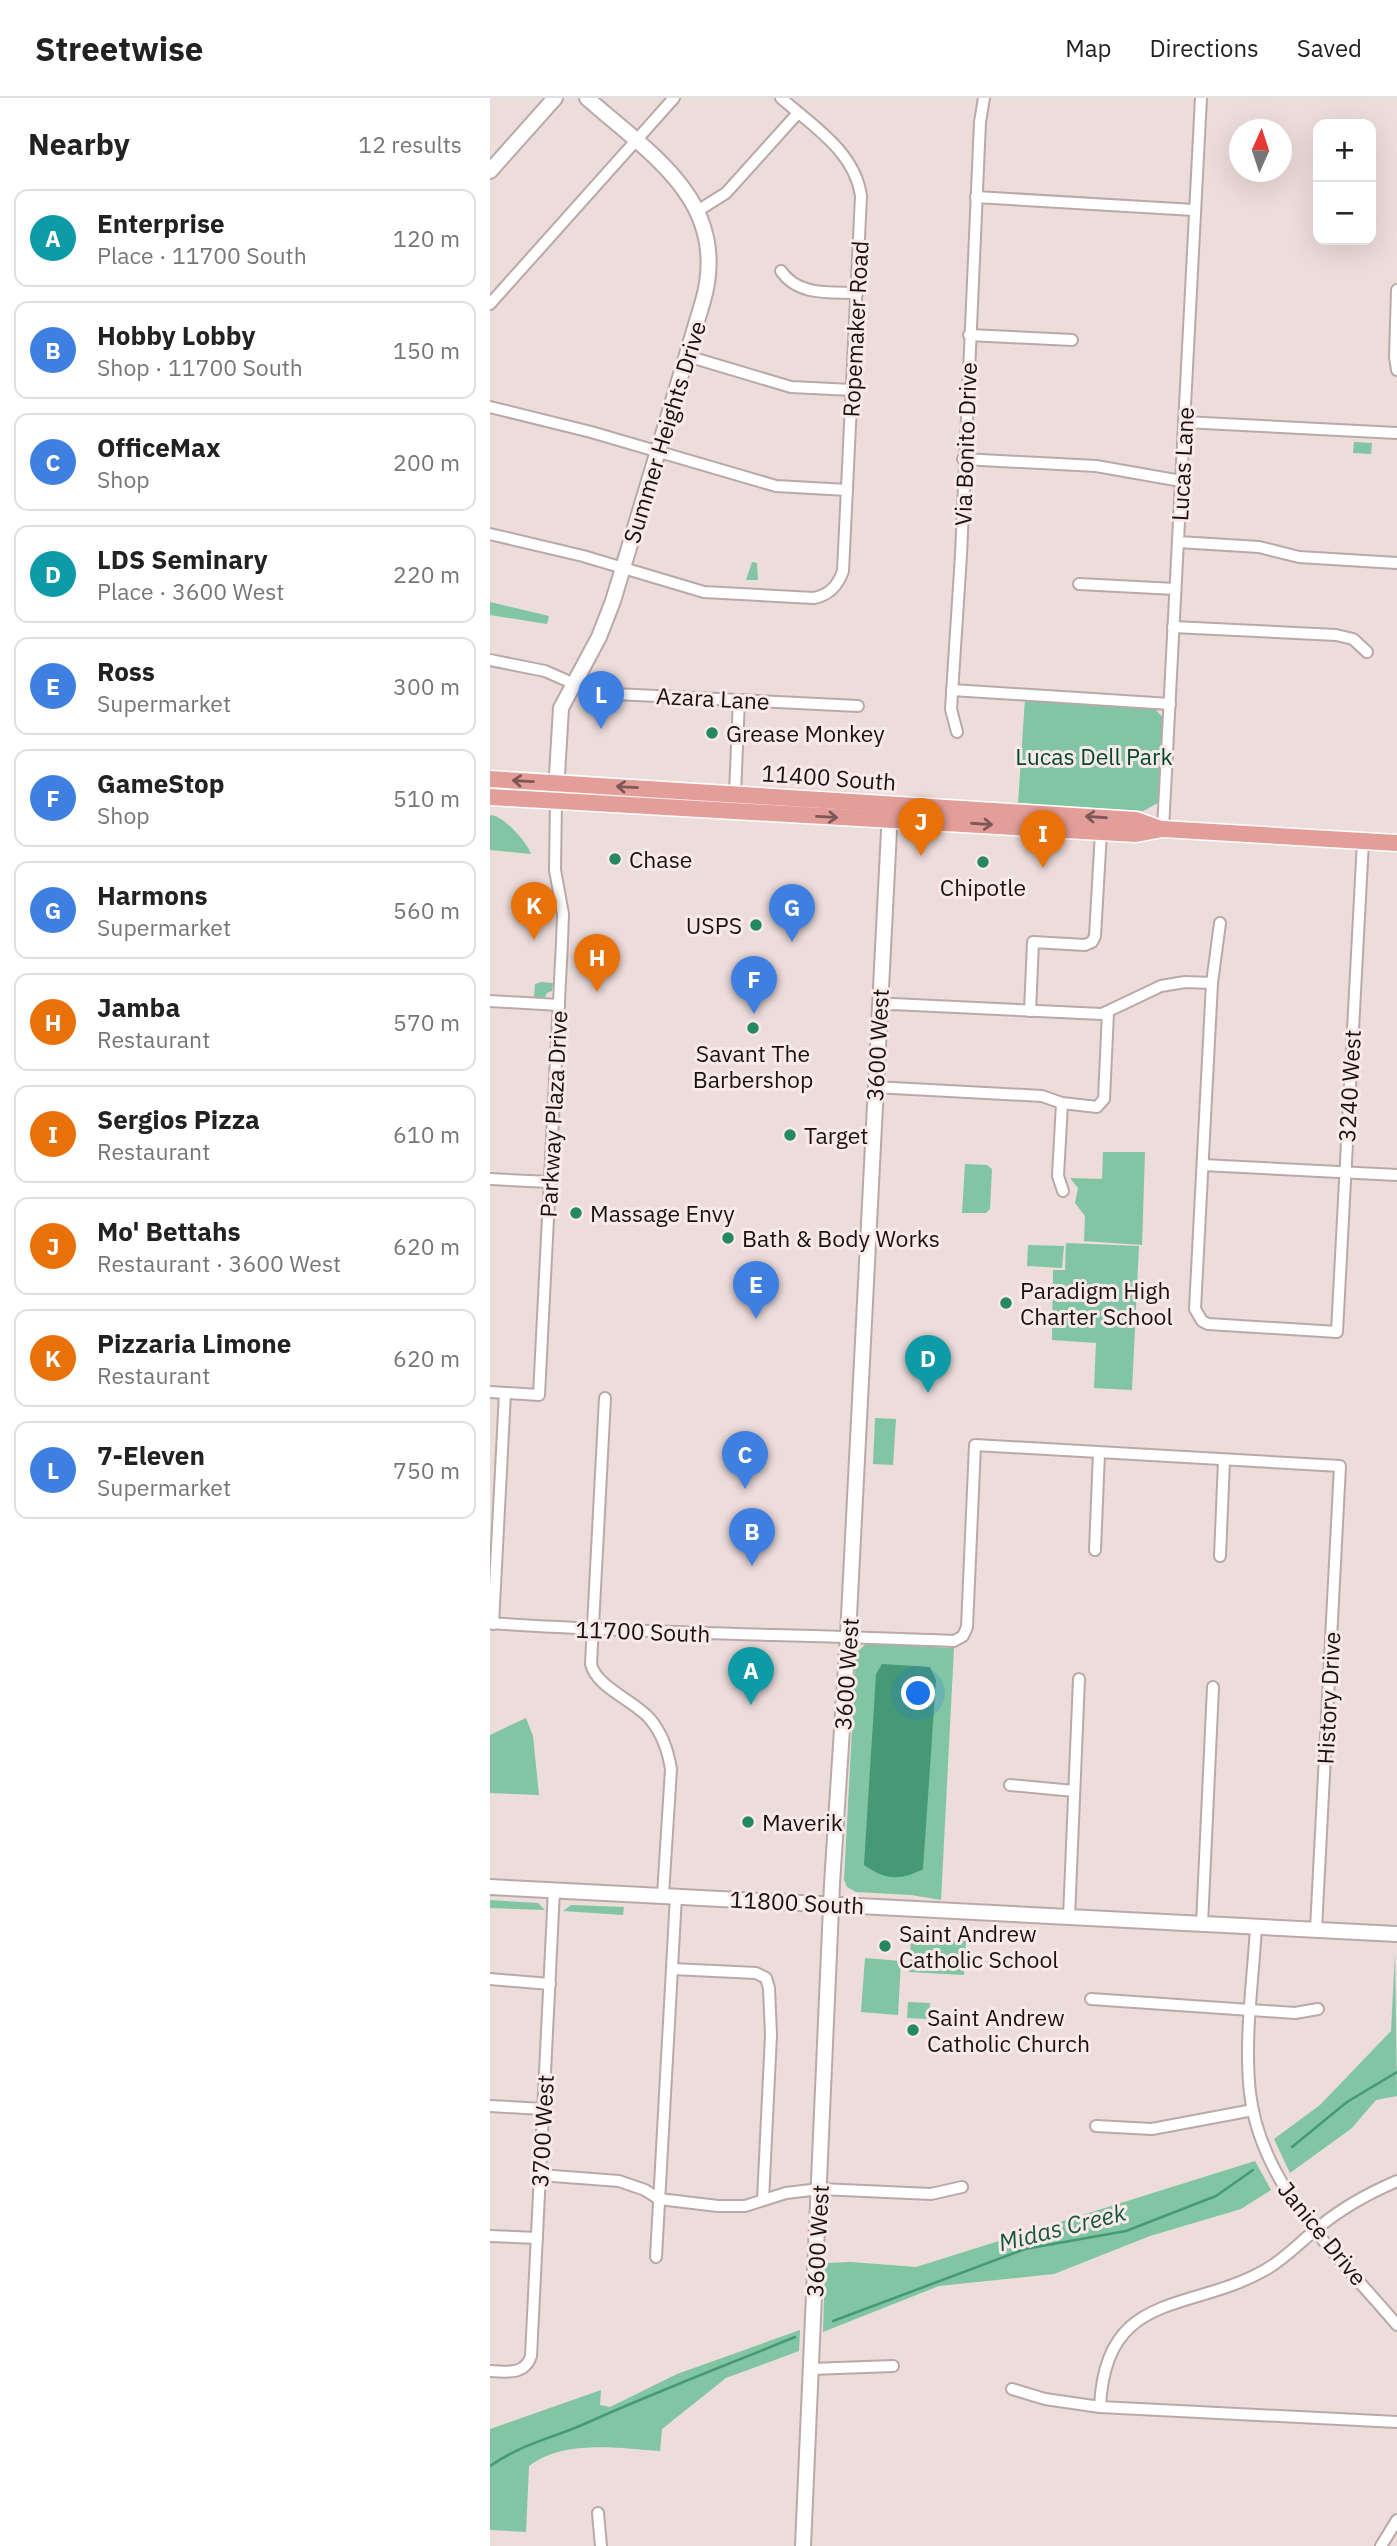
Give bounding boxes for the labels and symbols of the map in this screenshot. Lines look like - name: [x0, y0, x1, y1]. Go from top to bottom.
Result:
- north arrow: [1229, 119, 1292, 182]
- street label: Ropemaker Road: [835, 240, 875, 418]
- street label: Summer Heights Drive: [616, 317, 712, 547]
- street label: Via Bonito Drive: [947, 362, 983, 526]
- street label: Lucas Lane: [1164, 406, 1200, 522]
- pin: L: [578, 671, 624, 729]
- street label: Azara Lane: [656, 680, 770, 716]
- place label: Grease Monkey: [726, 718, 885, 748]
- marker: Grease Monkey: [704, 725, 720, 741]
- park label: Lucas Dell Park: [1015, 741, 1173, 771]
- street label: 11400 South: [761, 757, 897, 797]
- one-way arrow: [513, 774, 535, 787]
- one-way arrow: [617, 780, 639, 793]
- pin: J: [898, 798, 944, 856]
- one-way arrow: [816, 810, 839, 823]
- pin: I: [1020, 810, 1066, 868]
- one-way arrow: [1086, 810, 1108, 823]
- one-way arrow: [971, 818, 994, 831]
- place label: Chase: [629, 844, 692, 874]
- marker: Chase: [607, 851, 623, 867]
- marker: Chipotle: [975, 854, 991, 870]
- place label: Chipotle: [940, 872, 1026, 902]
- pin: K: [511, 882, 557, 940]
- pin: G: [769, 884, 815, 942]
- place label: USPS: [686, 910, 742, 940]
- marker: USPS: [748, 917, 764, 933]
- pin: H: [574, 934, 620, 992]
- pin: F: [731, 956, 777, 1014]
- street label: 3600 West: [859, 988, 895, 1102]
- street label: Parkway Plaza Drive: [533, 1010, 573, 1218]
- marker: Savant The Barbershop: [745, 1020, 761, 1036]
- street label: 3240 West: [1331, 1029, 1367, 1143]
- place label: Savant The Barbershop: [693, 1038, 813, 1094]
- place label: Target: [804, 1120, 868, 1150]
- marker: Target: [782, 1127, 798, 1143]
- place label: Massage Envy: [590, 1198, 735, 1228]
- marker: Massage Envy: [568, 1205, 584, 1221]
- place label: Bath & Body Works: [742, 1223, 940, 1253]
- marker: Bath & Body Works: [720, 1230, 736, 1246]
- pin: E: [733, 1261, 779, 1319]
- place label: Paradigm High Charter School: [1020, 1275, 1173, 1331]
- marker: Paradigm High Charter School: [998, 1295, 1014, 1311]
- pin: D: [905, 1335, 951, 1393]
- pin: C: [722, 1431, 768, 1489]
- pin: B: [729, 1508, 775, 1566]
- street label: 11700 South: [575, 1614, 711, 1648]
- street label: 3600 West: [827, 1617, 865, 1731]
- street label: History Drive: [1310, 1631, 1346, 1765]
- pin: A: [728, 1647, 774, 1705]
- your location: [901, 1676, 935, 1710]
- place label: Maverik: [762, 1807, 843, 1837]
- marker: Maverik: [740, 1814, 756, 1830]
- street label: 11800 South: [729, 1883, 865, 1921]
- place label: Saint Andrew Catholic School: [899, 1918, 1059, 1974]
- marker: Saint Andrew Catholic School: [877, 1938, 893, 1954]
- place label: Saint Andrew Catholic Church: [927, 2002, 1090, 2058]
- marker: Saint Andrew Catholic Church: [905, 2022, 921, 2038]
- street label: 3700 West: [524, 2074, 560, 2188]
- street label: Janice Drive: [1272, 2175, 1374, 2291]
- street label: 3600 West: [799, 2184, 835, 2298]
- water label: Midas Creek: [995, 2196, 1130, 2258]

